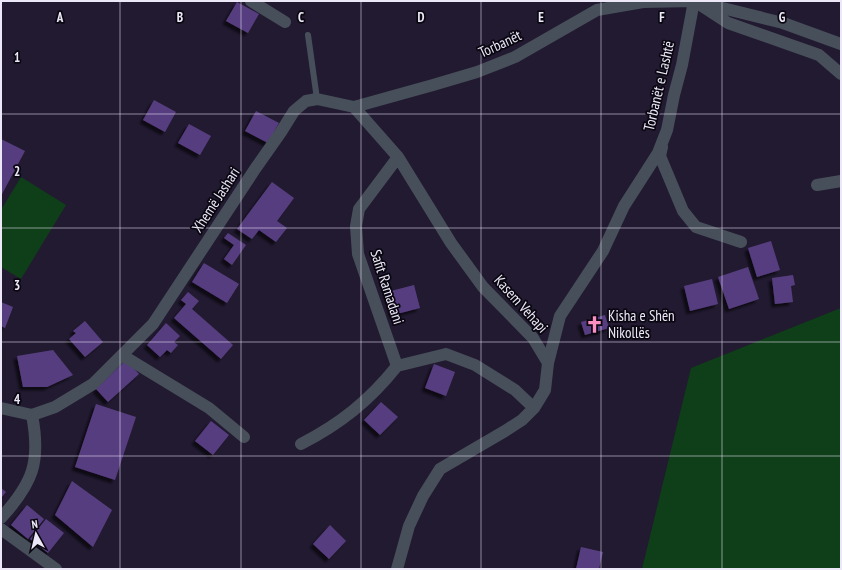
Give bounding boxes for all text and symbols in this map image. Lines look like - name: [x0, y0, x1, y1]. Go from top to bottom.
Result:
- text: A: [56, 9, 64, 26]
- text: B: [177, 9, 183, 26]
- text: C: [298, 9, 304, 26]
- text: D: [418, 9, 425, 26]
- text: E: [538, 9, 544, 26]
- text: F: [659, 9, 665, 26]
- text: G: [779, 9, 786, 26]
- street label: Torbanët: [475, 25, 524, 62]
- street label: Torbanët e Lashtë: [639, 39, 678, 133]
- text: 1: [14, 49, 20, 66]
- text: 2: [14, 163, 20, 180]
- street label: Xhemë Jashari: [187, 163, 244, 236]
- street label: Safit Ramadani: [366, 247, 408, 327]
- street label: Kasem Vehapi: [490, 271, 552, 337]
- text: 3: [14, 277, 20, 294]
- place label: Kisha e Shën Nikollës: [608, 306, 675, 342]
- church icon: Kisha e Shën Nikollës: [585, 315, 605, 335]
- text: 4: [14, 391, 21, 408]
- north arrow: [16, 514, 56, 554]
- text: N: [31, 517, 39, 531]

